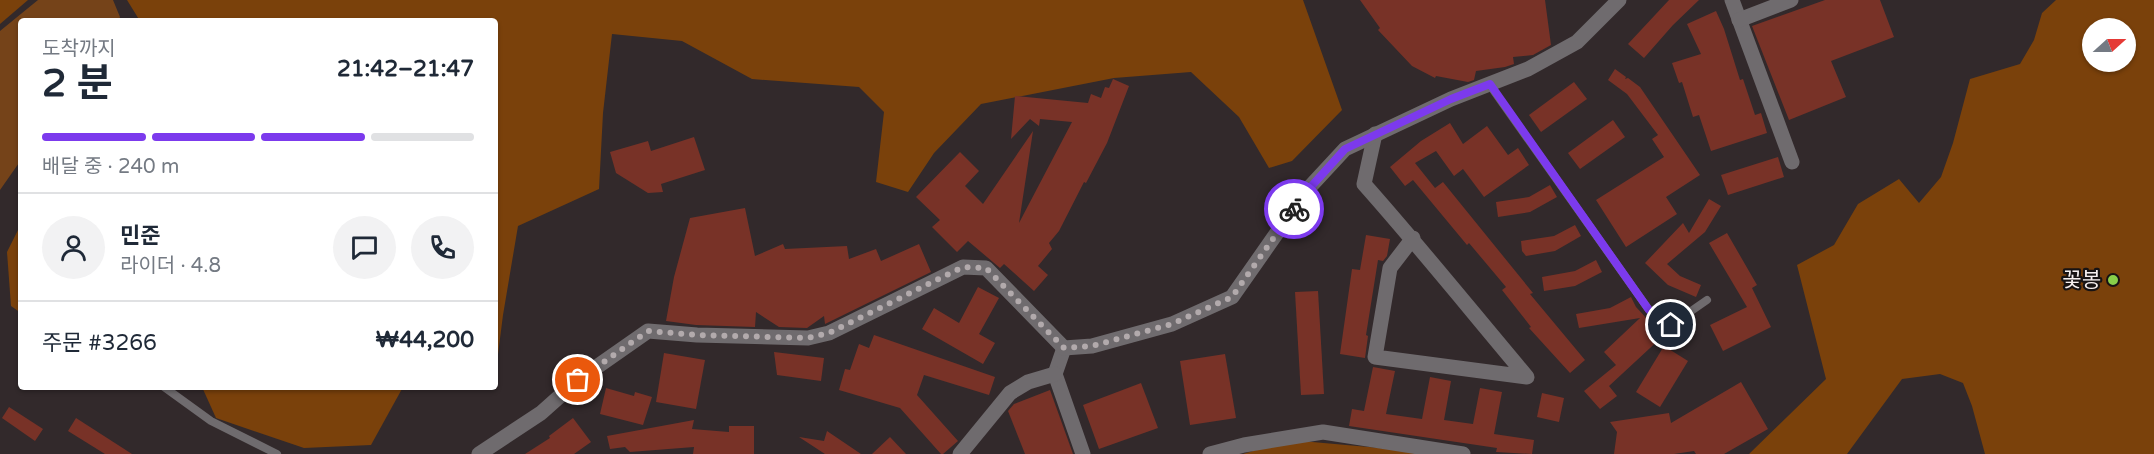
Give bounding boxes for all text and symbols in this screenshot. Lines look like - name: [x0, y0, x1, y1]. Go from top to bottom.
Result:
- north arrow: [2082, 18, 2136, 72]
- map controls: [2082, 18, 2136, 72]
- text: 도착까지: [42, 37, 116, 61]
- text: 21:42–21:47: [337, 56, 474, 82]
- text: 2 분: [42, 60, 113, 107]
- text: 배달 중 · 240 m: [42, 155, 179, 179]
- courier: [1264, 179, 1324, 239]
- icon: bike: [1278, 193, 1311, 226]
- button: person: [42, 216, 105, 279]
- button: chat: [333, 216, 396, 279]
- button: phone: [411, 216, 474, 279]
- text: 민준: [120, 223, 160, 249]
- text: 라이더 · 4.8: [120, 254, 221, 278]
- place label: 꽃봉: [2062, 268, 2101, 293]
- marker: 꽃봉: [2106, 273, 2120, 287]
- pin: [1645, 299, 1696, 350]
- icon: home: [1654, 308, 1687, 341]
- text: ₩44,200: [375, 327, 474, 353]
- text: 주문 #3266: [42, 330, 157, 356]
- pin: [552, 354, 603, 405]
- icon: bag: [561, 363, 594, 396]

